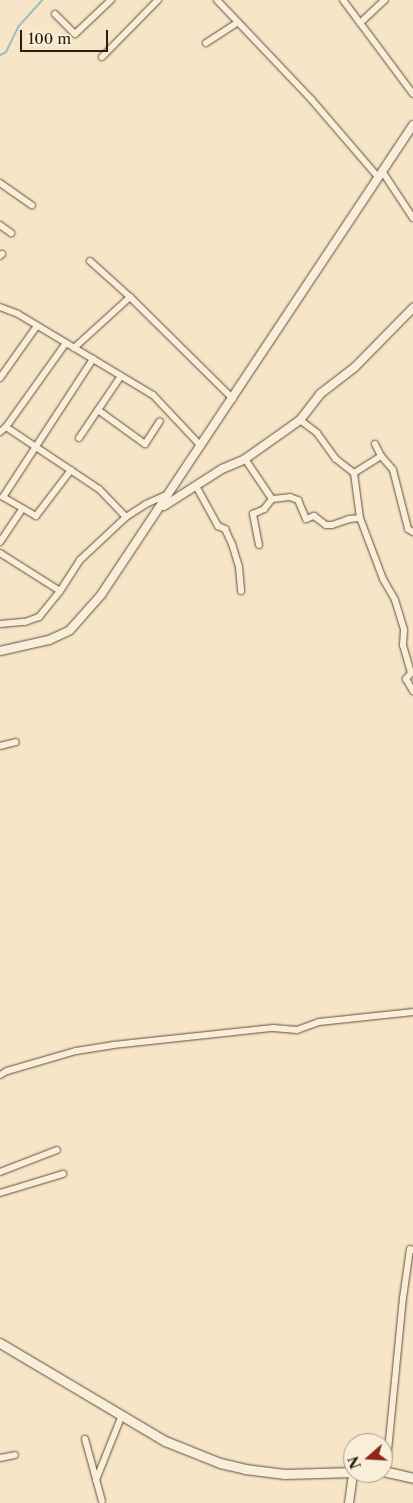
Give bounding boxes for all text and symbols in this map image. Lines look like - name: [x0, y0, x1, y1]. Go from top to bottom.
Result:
- scale bar: [22, 20, 110, 52]
- text: 100 m: [28, 29, 71, 48]
- north arrow: [343, 1433, 393, 1483]
- text: N: [344, 1454, 365, 1471]

